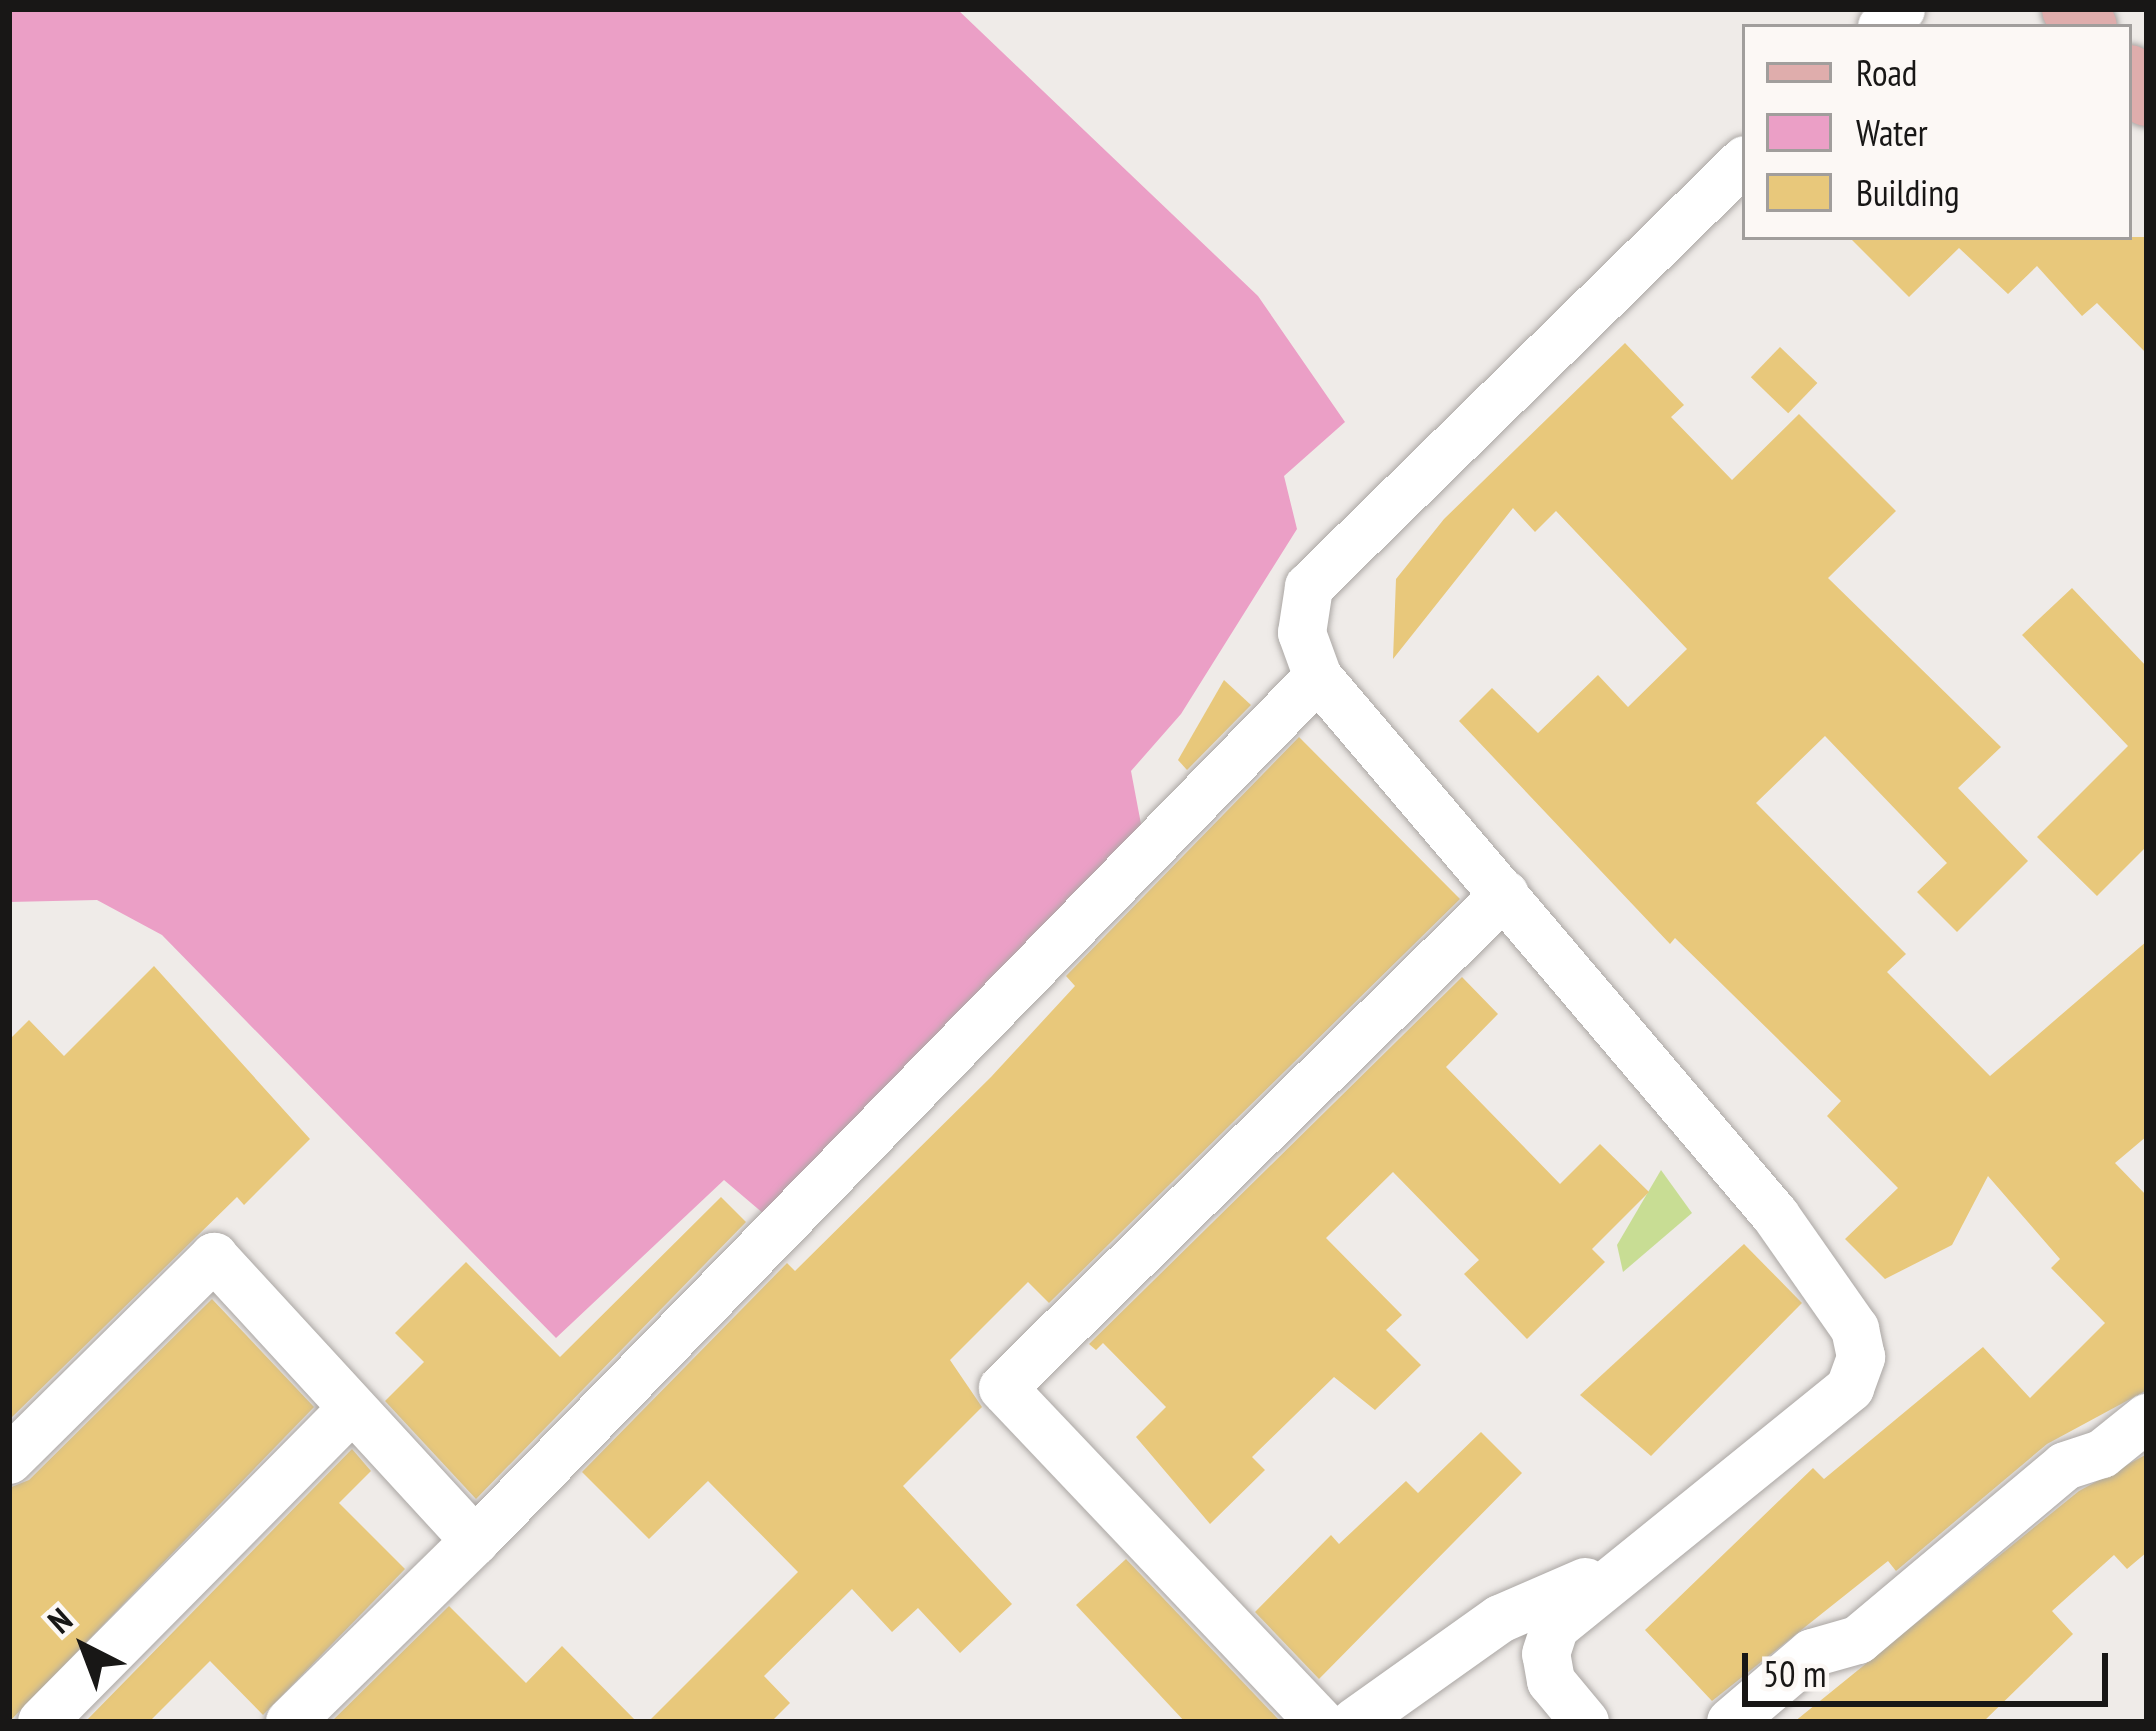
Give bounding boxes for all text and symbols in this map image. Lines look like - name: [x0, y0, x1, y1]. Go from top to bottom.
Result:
- legend: [1742, 24, 2132, 240]
- text: Road: [1856, 49, 1917, 96]
- text: Water: [1856, 109, 1928, 156]
- text: Building: [1856, 169, 1960, 216]
- north arrow: [24, 1587, 144, 1707]
- text: N: [39, 1598, 81, 1642]
- scale bar: [1748, 1629, 2114, 1703]
- text: 50 m: [1763, 1650, 1826, 1697]

